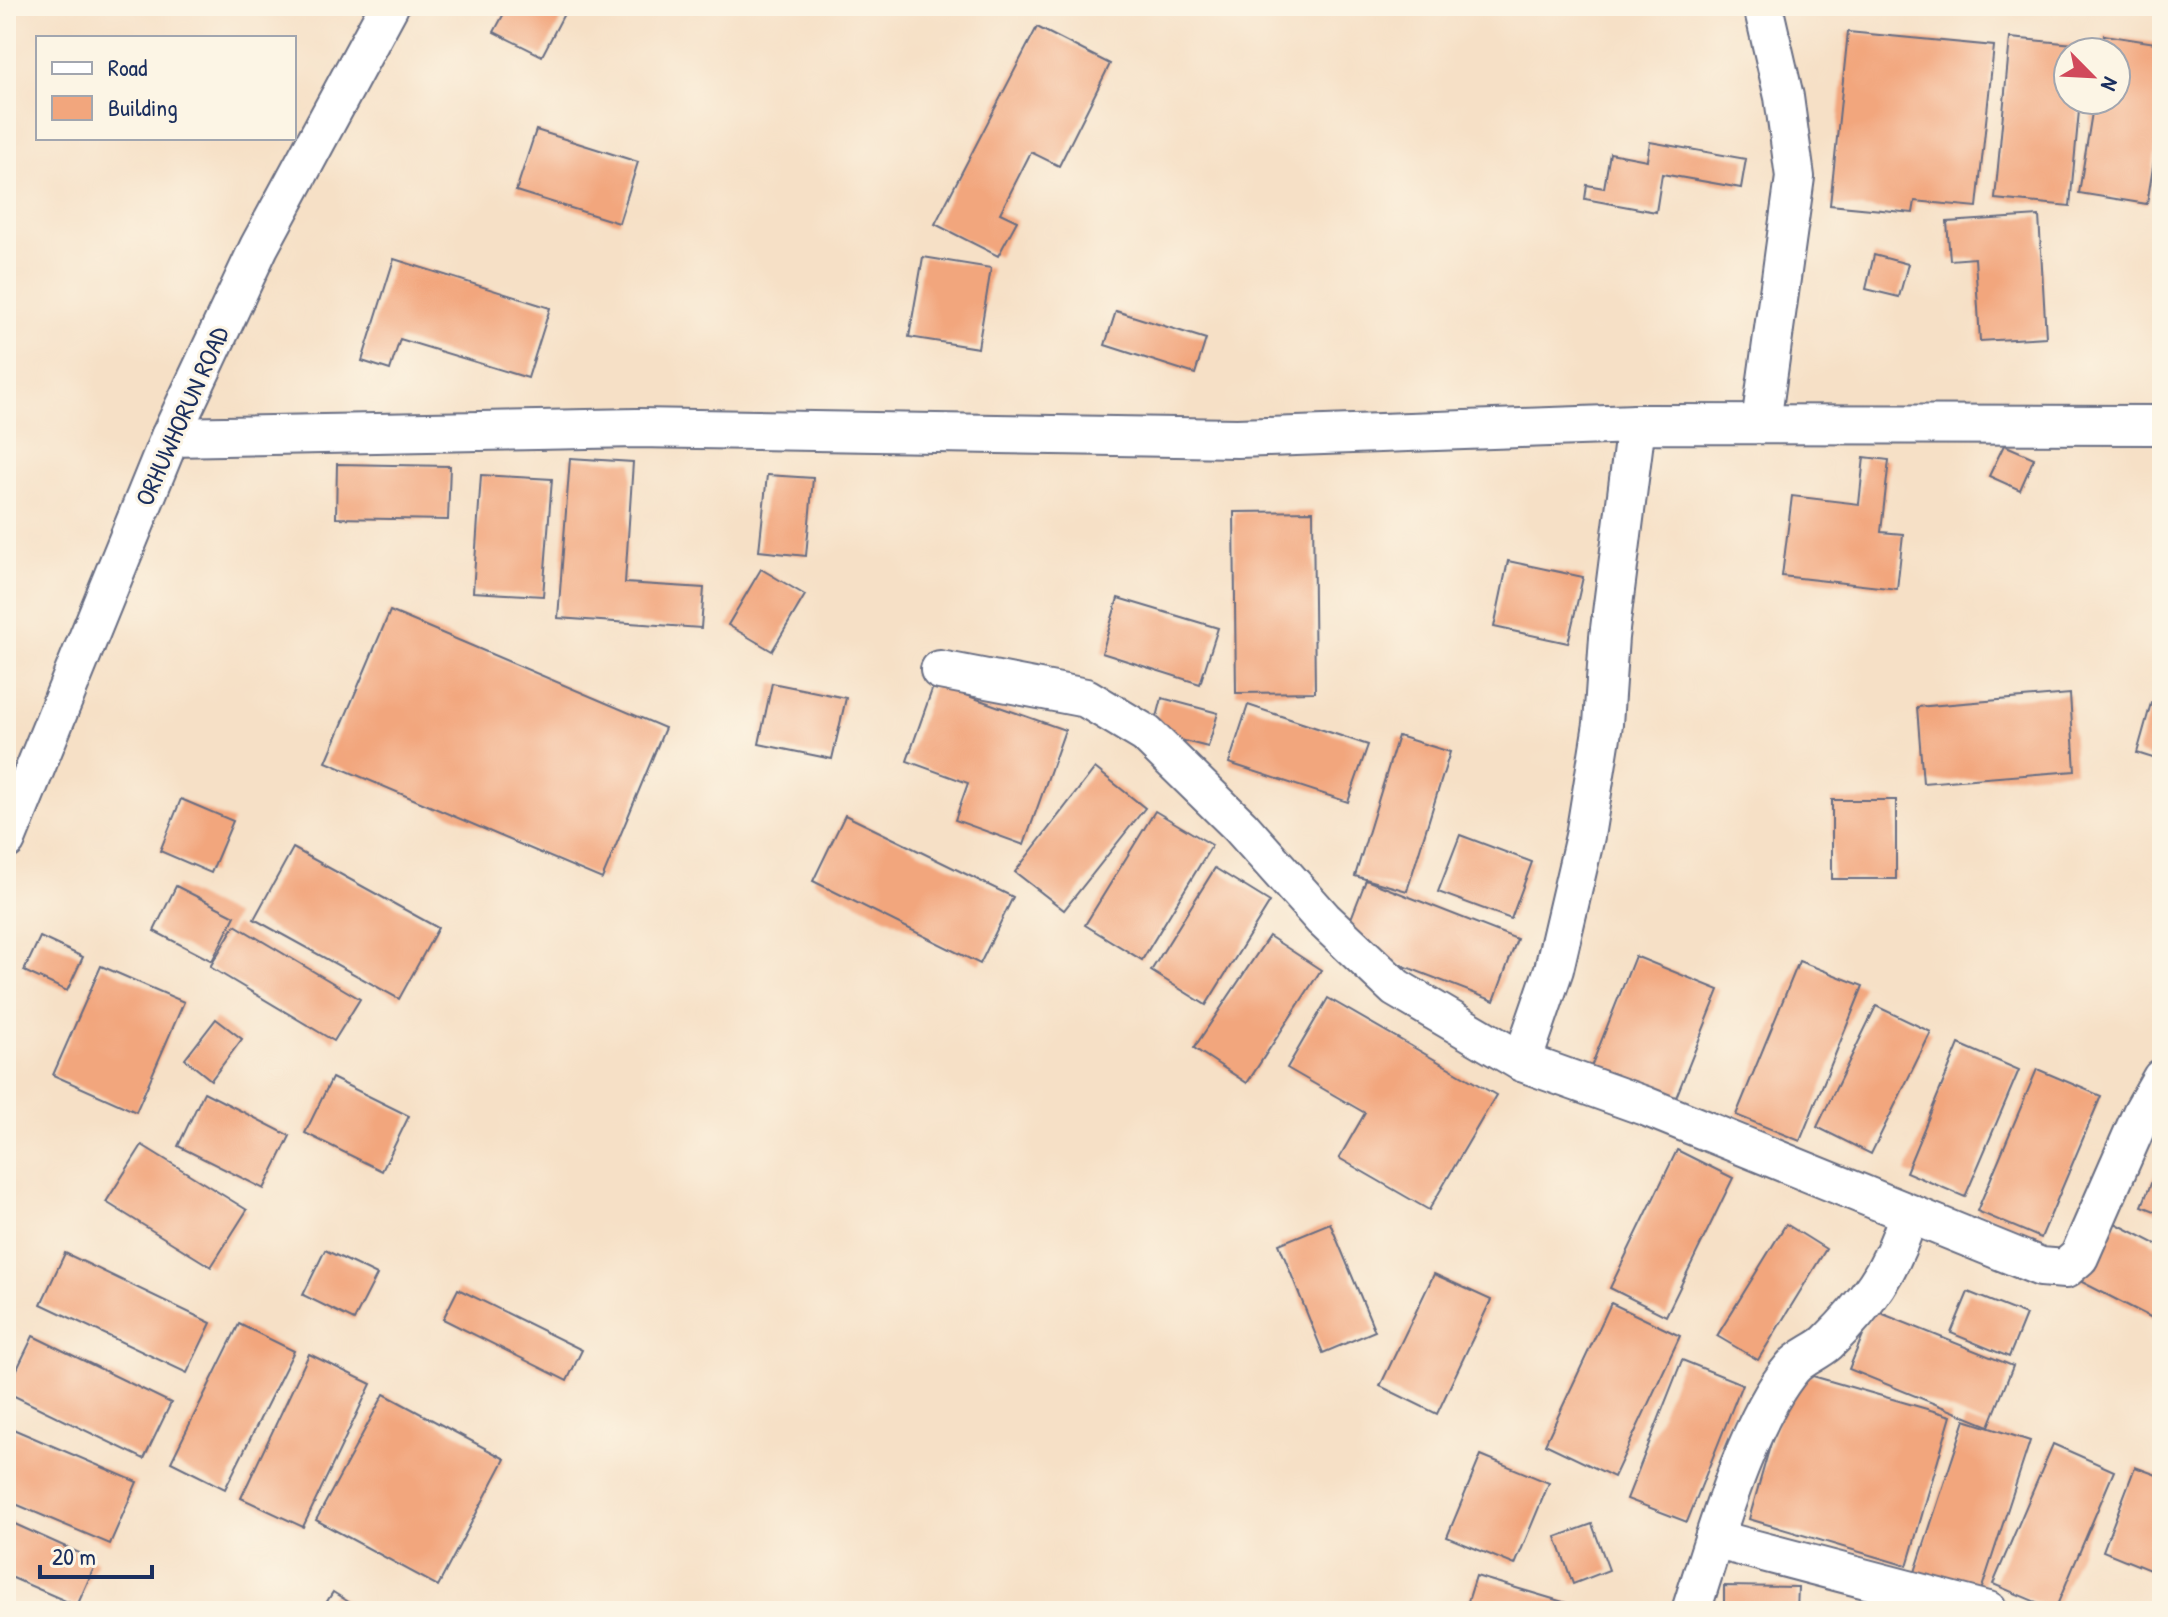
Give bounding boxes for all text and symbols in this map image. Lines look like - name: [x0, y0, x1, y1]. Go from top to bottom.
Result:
- legend: [36, 36, 296, 140]
- north arrow: [2052, 36, 2132, 116]
- text: Road: [108, 51, 147, 83]
- text: N: [2094, 73, 2126, 96]
- text: Building: [108, 91, 178, 123]
- street label: ORHUWHORUN ROAD: [126, 320, 237, 511]
- scale bar: [40, 1529, 152, 1579]
- text: 20 m: [52, 1540, 96, 1572]

